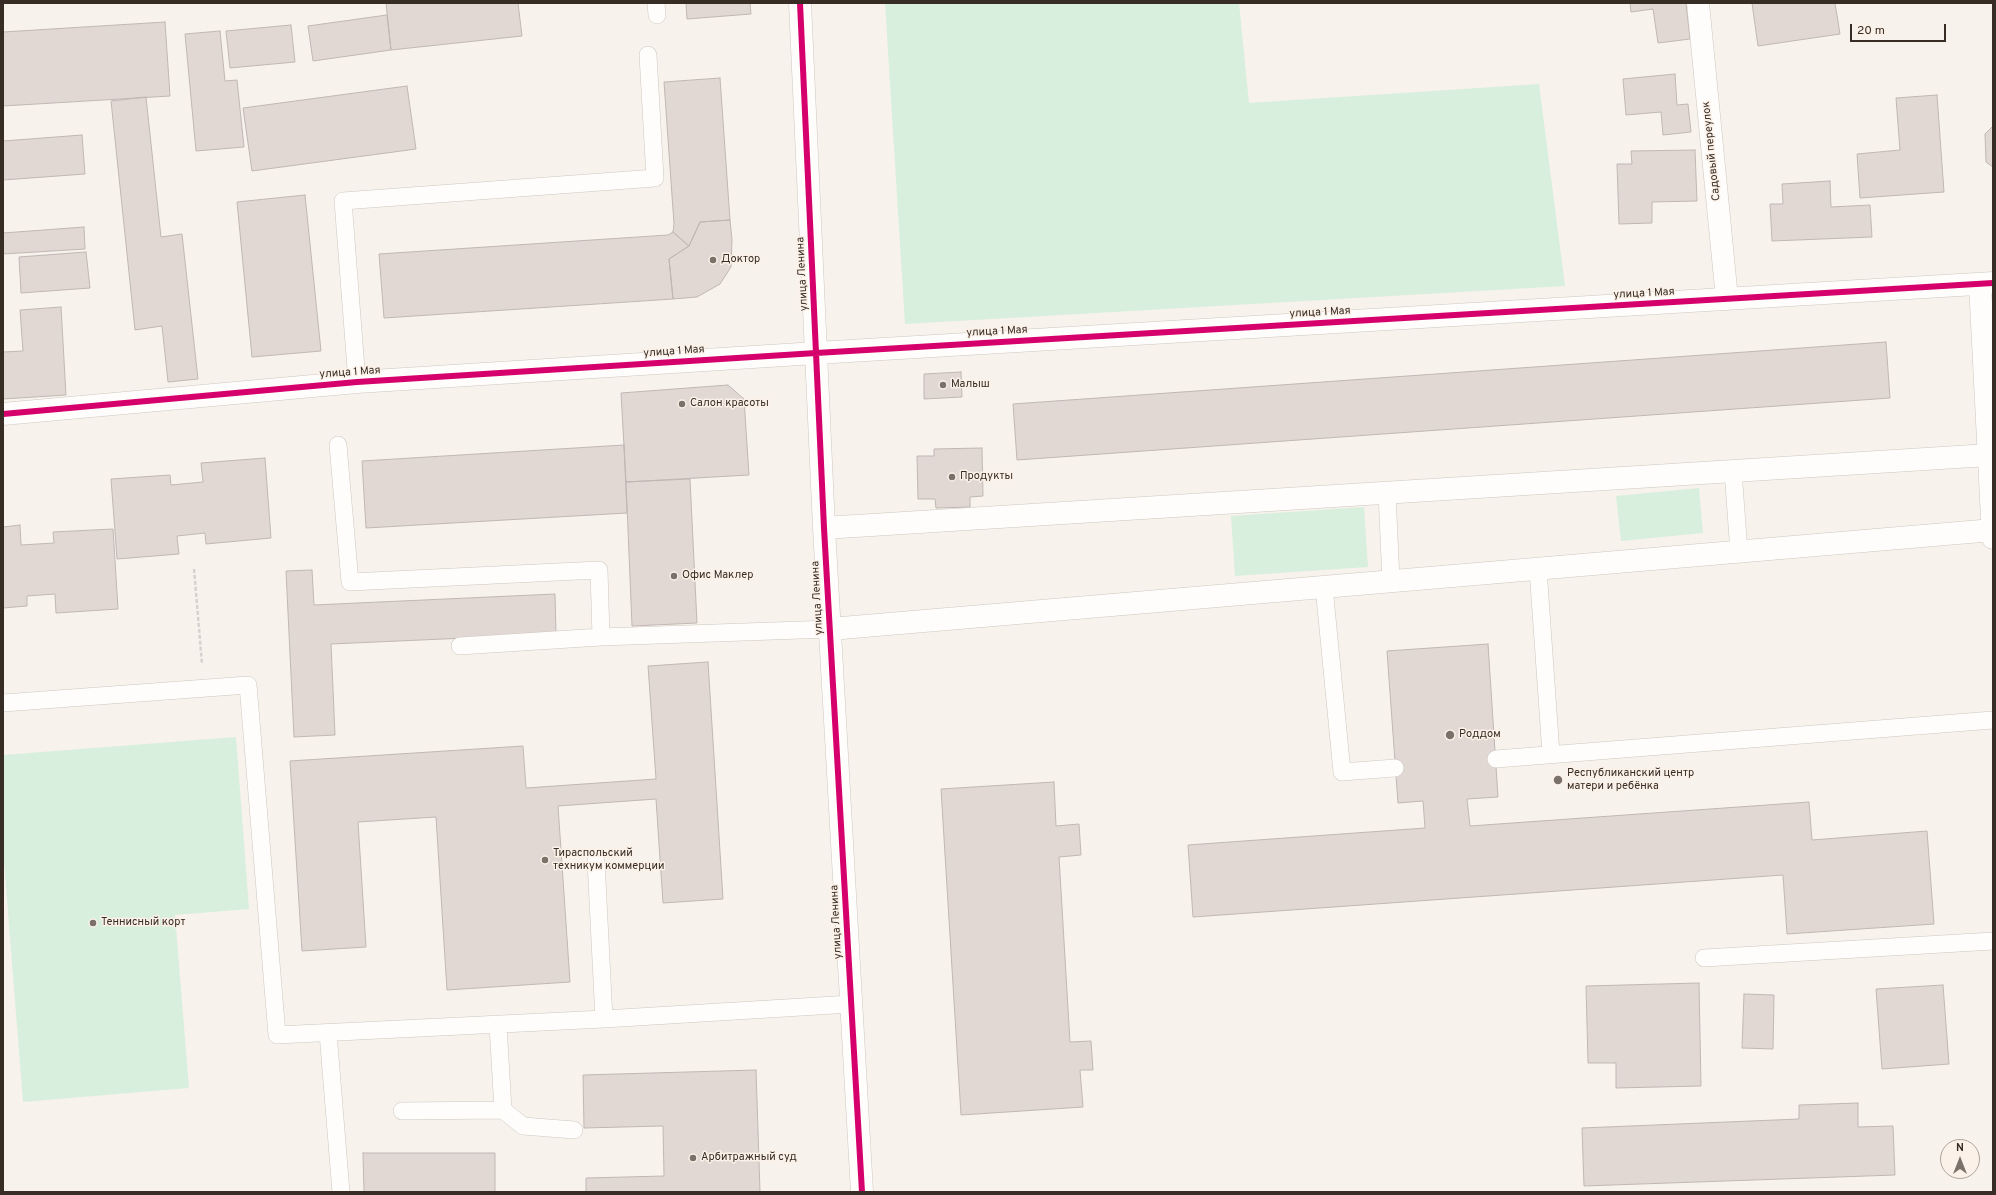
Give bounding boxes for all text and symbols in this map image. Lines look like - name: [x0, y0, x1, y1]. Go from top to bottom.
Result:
- scale bar: [1852, 16, 1948, 42]
- text: 20 m: [1857, 23, 1885, 39]
- street label: Садовый переулок: [1700, 101, 1724, 201]
- street label: улица Ленина: [794, 237, 812, 311]
- place label: Доктор: [721, 253, 760, 267]
- marker: Доктор: [708, 255, 718, 265]
- street label: улица 1 Мая: [1613, 286, 1675, 302]
- street label: улица 1 Мая: [1289, 305, 1351, 321]
- street label: улица 1 Мая: [966, 324, 1028, 340]
- street label: улица 1 Мая: [643, 343, 705, 361]
- street label: улица 1 Мая: [319, 364, 381, 382]
- place label: Малыш: [951, 378, 990, 392]
- marker: Малыш: [938, 380, 948, 390]
- place label: Салон красоты: [690, 397, 769, 411]
- marker: Салон красоты: [677, 399, 687, 409]
- place label: Продукты: [960, 470, 1013, 484]
- marker: Продукты: [947, 472, 957, 482]
- street label: улица Ленина: [809, 561, 827, 635]
- place label: Офис Маклер: [682, 569, 753, 583]
- marker: Офис Маклер: [669, 571, 679, 581]
- place label: Роддом: [1459, 728, 1501, 742]
- marker: Роддом: [1444, 729, 1456, 741]
- place label: Республиканский центр матери и ребёнка: [1567, 767, 1694, 793]
- marker: Республиканский центр матери и ребёнка: [1552, 774, 1564, 786]
- place label: Тираспольский техникум коммерции: [553, 847, 664, 873]
- marker: Тираспольский техникум коммерции: [540, 855, 550, 865]
- street label: улица Ленина: [828, 885, 846, 959]
- place label: Теннисный корт: [101, 916, 185, 930]
- marker: Теннисный корт: [88, 918, 98, 928]
- north arrow: [1940, 1139, 1980, 1179]
- text: N: [1956, 1141, 1964, 1155]
- place label: Арбитражный суд: [701, 1151, 797, 1165]
- marker: Арбитражный суд: [688, 1153, 698, 1163]

